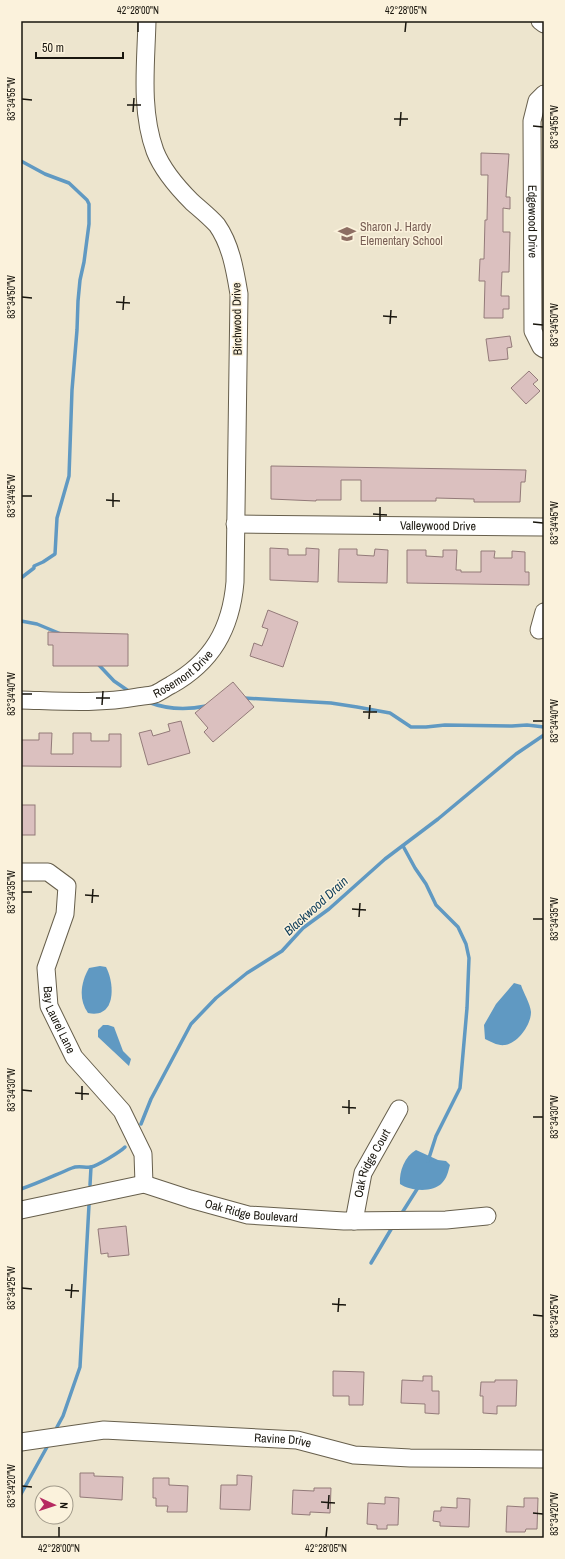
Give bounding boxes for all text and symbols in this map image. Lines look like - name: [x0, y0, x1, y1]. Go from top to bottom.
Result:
- text: 42°28'00"N: [117, 4, 159, 17]
- text: 42°28'05"N: [385, 4, 427, 17]
- scale bar: [36, 34, 123, 60]
- text: 50 m: [42, 40, 64, 56]
- text: 83°34'55"W: [5, 77, 18, 121]
- text: 83°34'55"W: [548, 105, 561, 149]
- street label: Edgewood Drive: [524, 185, 541, 258]
- place label: Sharon J. Hardy Elementary School: [360, 219, 443, 249]
- school or university icon: Sharon J. Hardy Elementary School: [337, 224, 357, 244]
- text: 83°34'50"W: [5, 275, 18, 319]
- street label: Birchwood Drive: [228, 282, 246, 356]
- text: 83°34'50"W: [548, 303, 561, 347]
- text: 83°34'45"W: [5, 474, 18, 518]
- text: 83°34'45"W: [548, 501, 561, 545]
- street label: Valleywood Drive: [400, 518, 476, 534]
- street label: Rosemont Drive: [150, 647, 217, 702]
- text: 83°34'40"W: [5, 672, 18, 716]
- text: 83°34'40"W: [548, 699, 561, 743]
- text: 83°34'35"W: [5, 870, 18, 914]
- water label: Blackwood Drain: [280, 873, 352, 939]
- text: 83°34'35"W: [548, 897, 561, 941]
- street label: Bay Laurel Lane: [39, 985, 79, 1056]
- text: 83°34'30"W: [5, 1068, 18, 1112]
- text: 83°34'30"W: [548, 1095, 561, 1139]
- street label: Oak Ridge Court: [351, 1126, 394, 1199]
- street label: Oak Ridge Boulevard: [203, 1195, 298, 1226]
- text: 83°34'25"W: [5, 1266, 18, 1310]
- text: 83°34'25"W: [548, 1294, 561, 1338]
- street label: Ravine Drive: [254, 1430, 313, 1451]
- text: 83°34'20"W: [5, 1464, 18, 1508]
- north arrow: [34, 1485, 74, 1525]
- text: 83°34'20"W: [548, 1492, 561, 1536]
- text: N: [57, 1502, 71, 1509]
- text: 42°28'00"N: [38, 1542, 80, 1555]
- text: 42°28'05"N: [305, 1542, 347, 1555]

